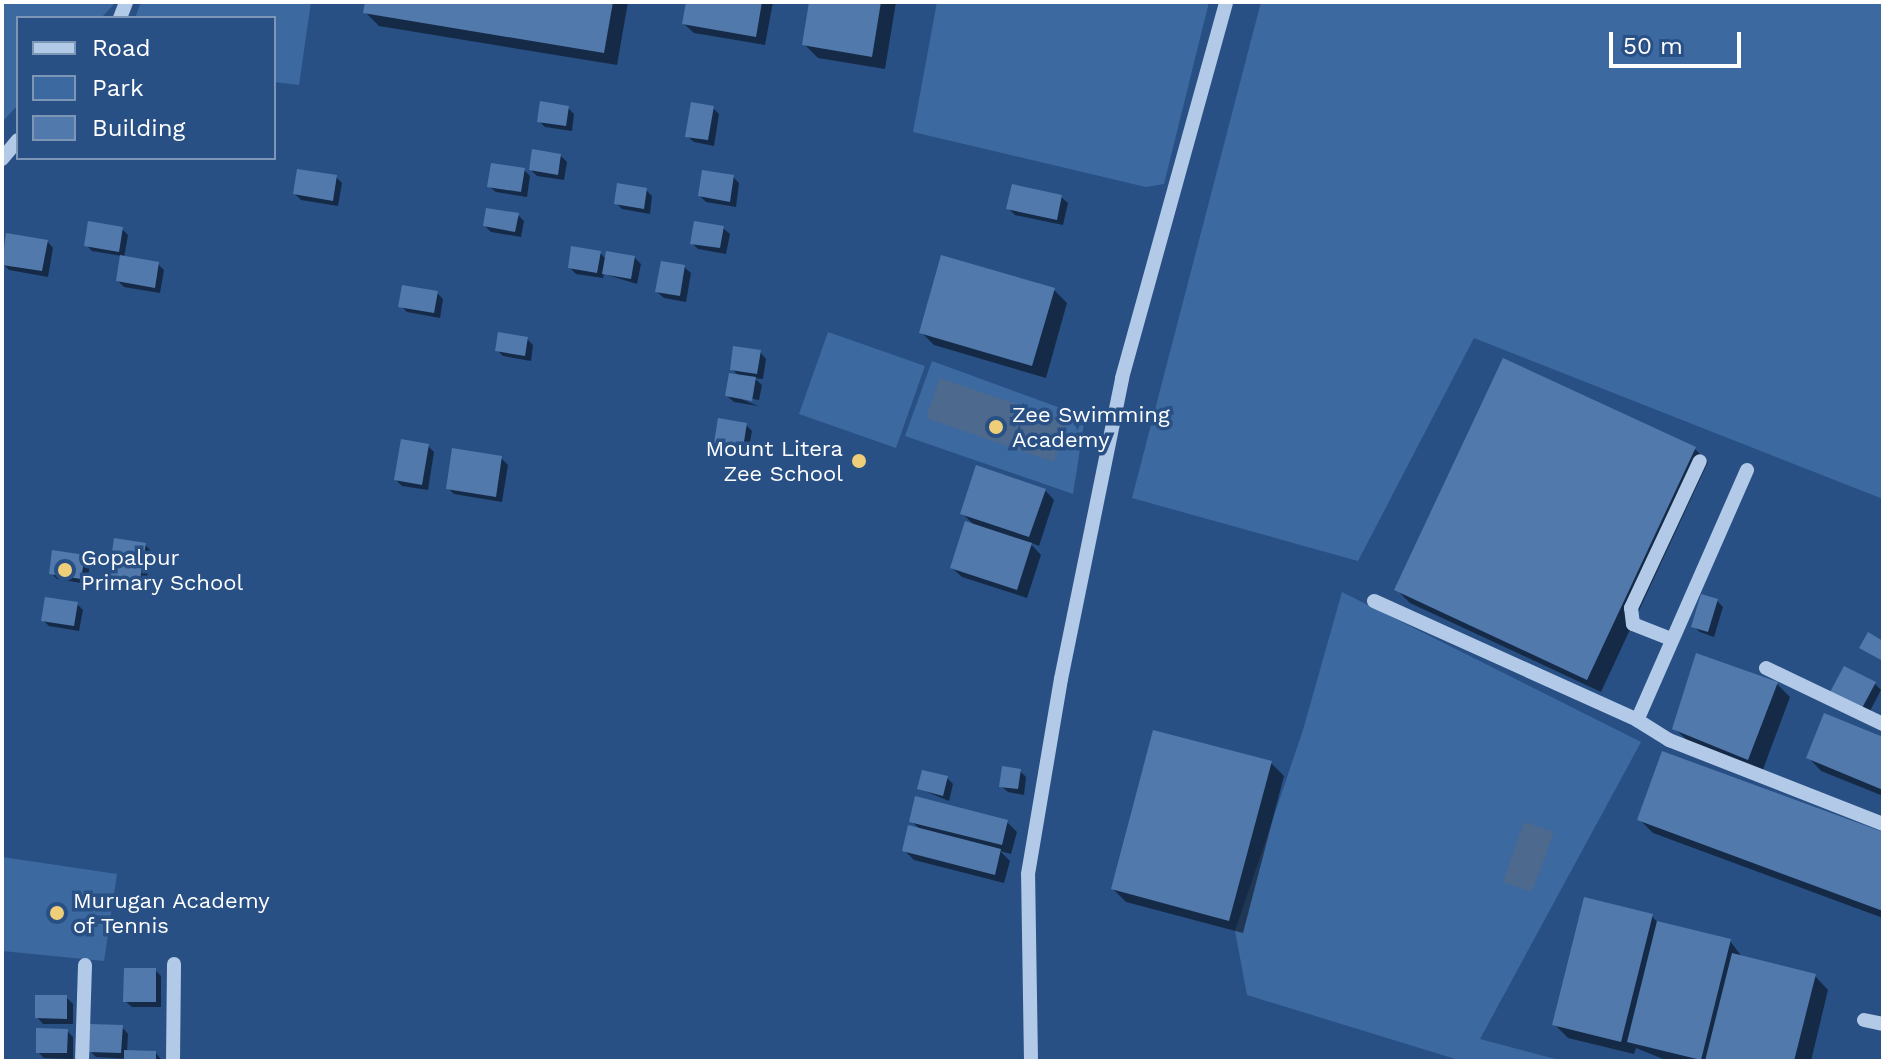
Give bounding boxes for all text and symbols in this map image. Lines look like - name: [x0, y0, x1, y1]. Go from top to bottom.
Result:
- legend: [16, 16, 276, 160]
- scale bar: [1613, 16, 1745, 66]
- text: 50 m: [1623, 32, 1683, 60]
- text: Road: [92, 34, 151, 62]
- text: Park: [92, 74, 144, 102]
- text: Building: [92, 114, 185, 142]
- place label: Zee Swimming Academy: [1012, 401, 1170, 452]
- marker: Zee Swimming Academy: [987, 418, 1005, 436]
- place label: Mount Litera Zee School: [705, 435, 843, 486]
- marker: Mount Litera Zee School: [850, 452, 868, 470]
- place label: Gopalpur Primary School: [81, 544, 244, 596]
- marker: Gopalpur Primary School: [56, 561, 74, 579]
- place label: Murugan Academy of Tennis: [73, 887, 271, 938]
- marker: Murugan Academy of Tennis: [48, 904, 66, 922]

